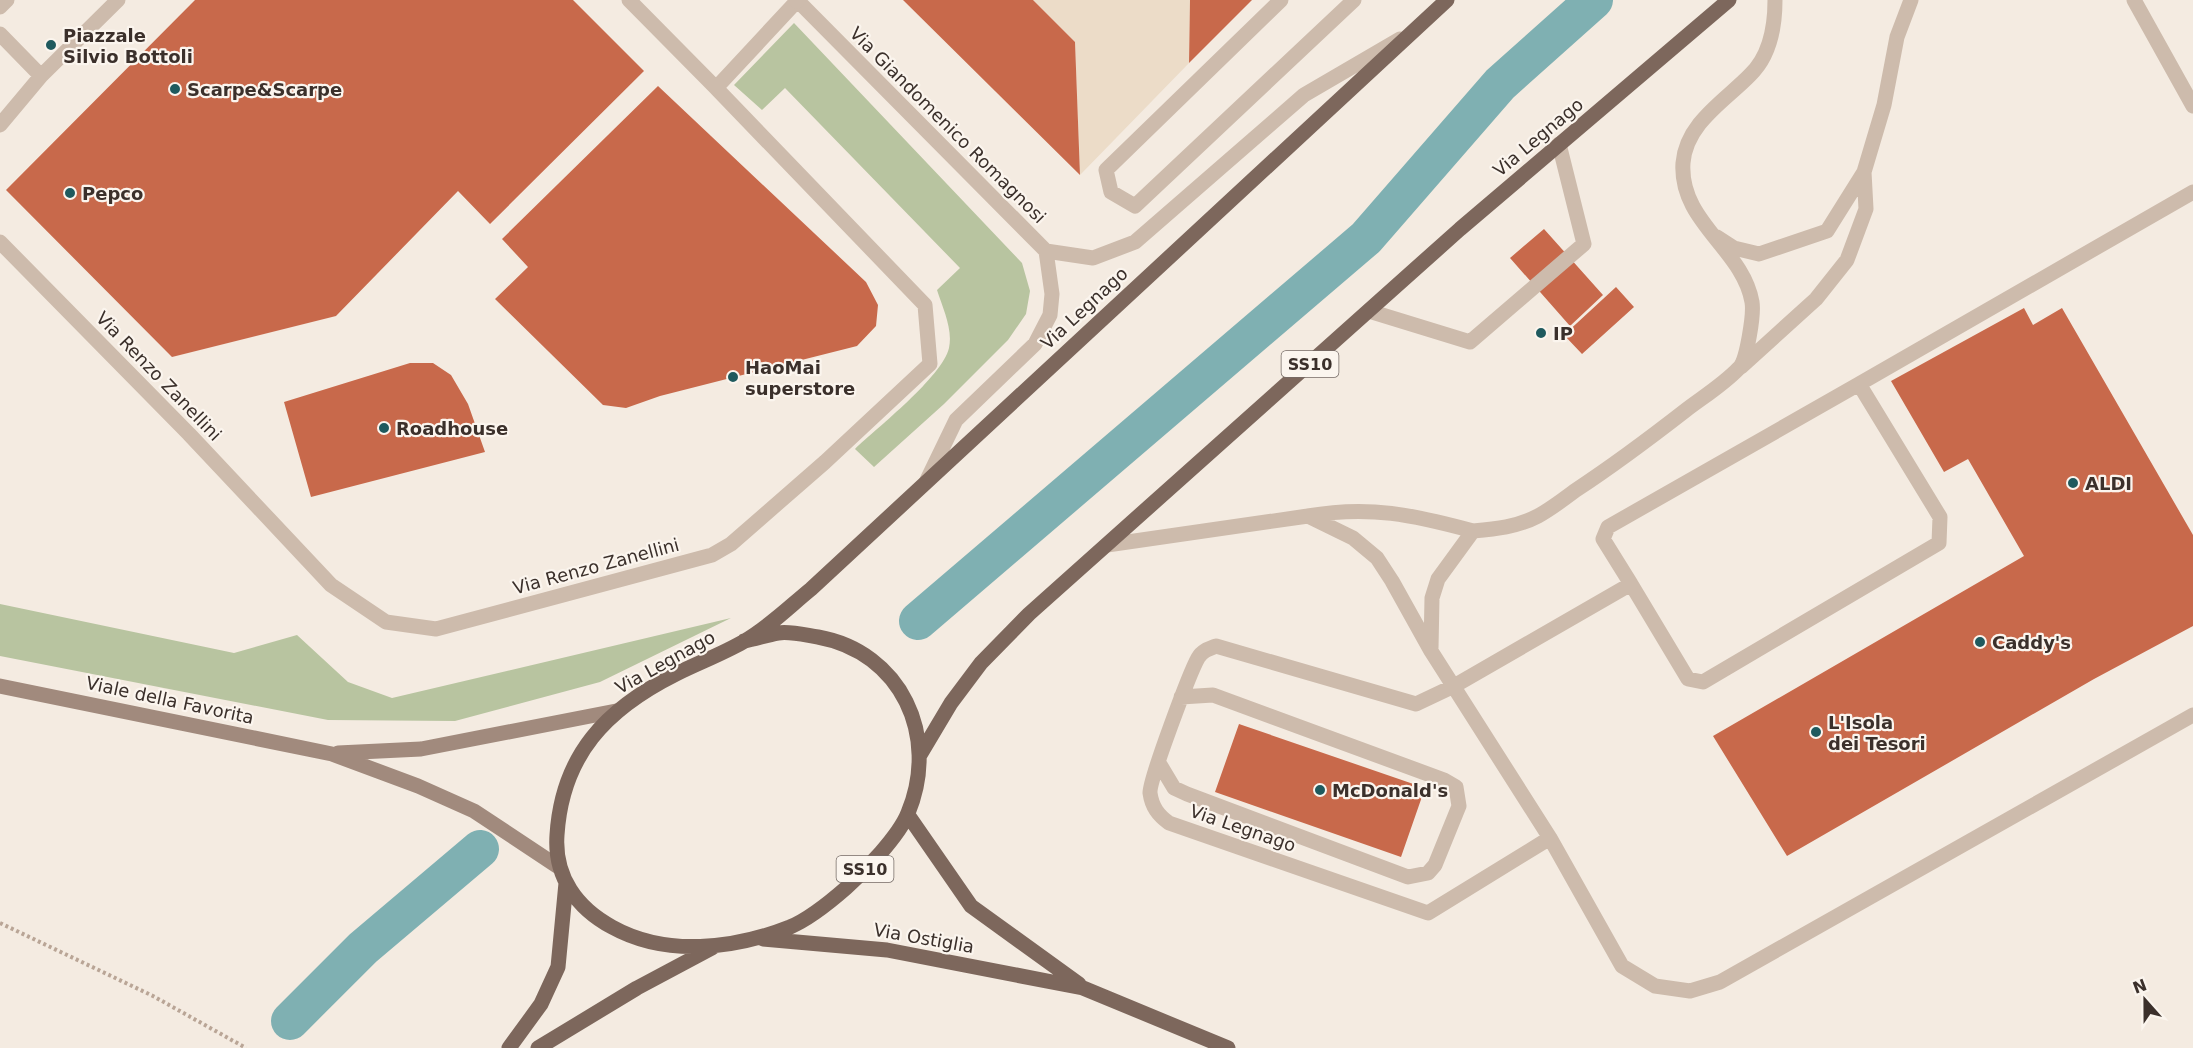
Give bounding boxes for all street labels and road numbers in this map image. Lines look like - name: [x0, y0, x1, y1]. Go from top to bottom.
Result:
- street label: Via Giandomenico Romagnosi: [846, 23, 1050, 227]
- street label: Via Legnago: [1489, 93, 1587, 181]
- street label: Via Legnago: [1036, 263, 1132, 353]
- street label: Via Renzo Zanellini: [92, 307, 226, 445]
- road number: SS10: [1282, 351, 1338, 377]
- street label: Via Renzo Zanellini: [511, 534, 681, 598]
- street label: Via Legnago: [611, 626, 719, 698]
- street label: Viale della Favorita: [84, 672, 256, 728]
- street label: Via Legnago: [1187, 800, 1299, 856]
- road number: SS10: [836, 856, 894, 882]
- street label: Via Ostiglia: [872, 919, 976, 957]

